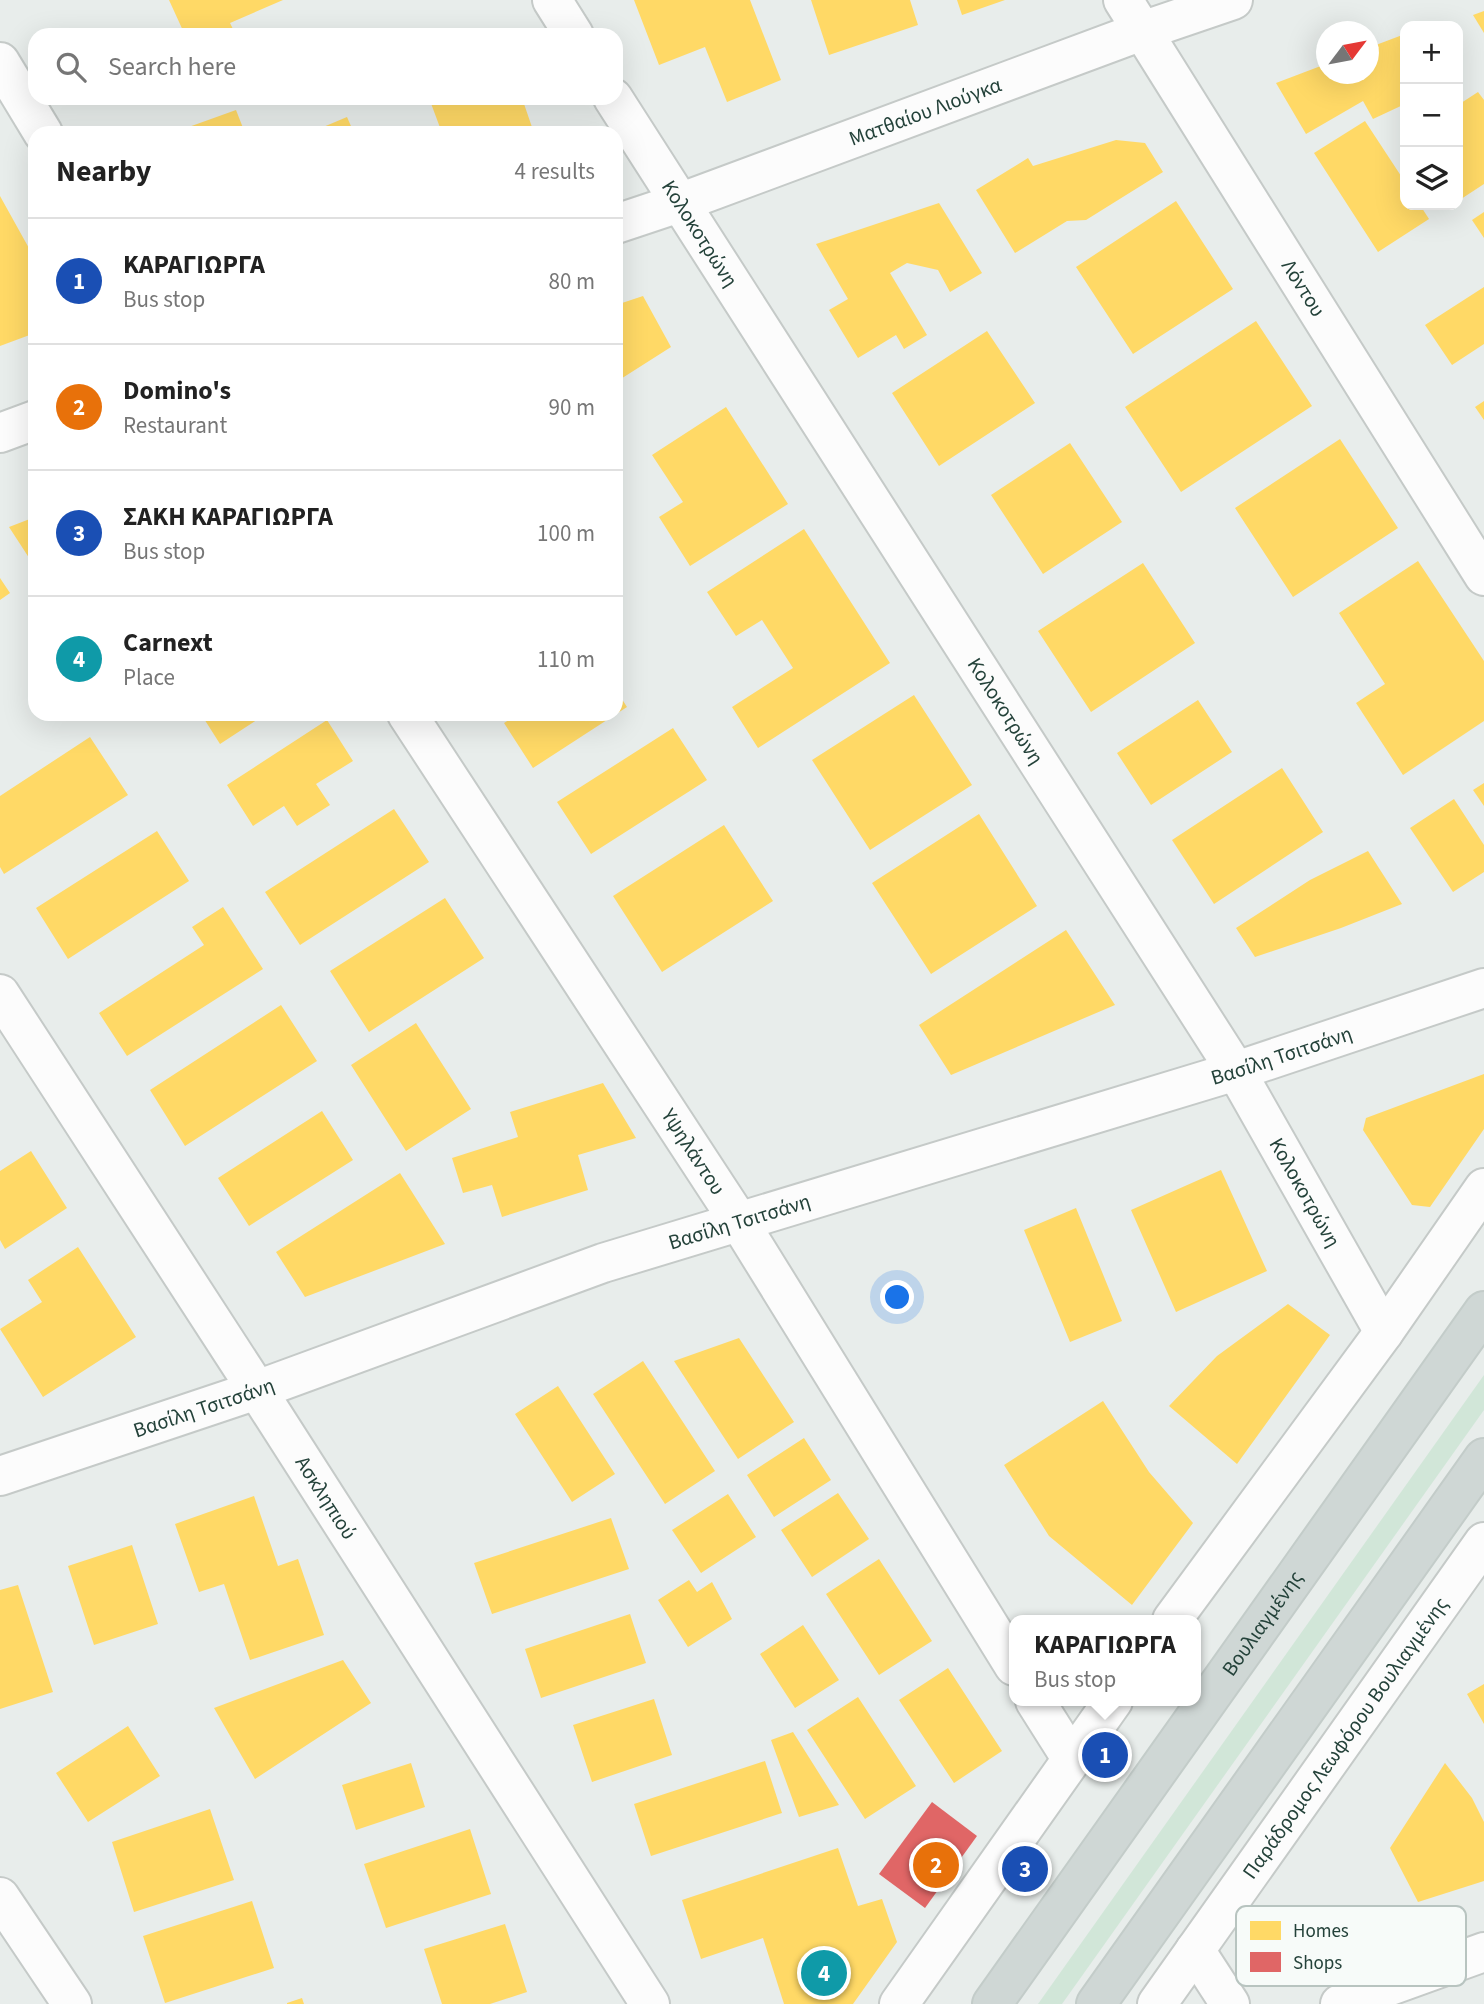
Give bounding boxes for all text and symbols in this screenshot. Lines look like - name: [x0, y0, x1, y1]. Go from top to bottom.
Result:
- north arrow: [1316, 21, 1379, 84]
- map controls: [1400, 21, 1463, 210]
- button: +: [1400, 21, 1463, 84]
- search box: [28, 28, 623, 105]
- icon: search: [52, 48, 90, 86]
- text: Search here: [108, 48, 236, 85]
- street label: Ματθαίου Λιούγκα: [845, 69, 1006, 154]
- button: −: [1400, 84, 1463, 147]
- button: layers: [1400, 147, 1463, 210]
- text: Nearby: [56, 150, 151, 193]
- text: 4 results: [515, 155, 595, 188]
- street label: Κολοκοτρώνη: [654, 174, 745, 293]
- text: ΚΑΡΑΓΙΩΡΓΑ: [123, 246, 265, 283]
- street label: Λόντου: [1274, 254, 1333, 323]
- text: 1: [73, 265, 85, 298]
- text: 80 m: [548, 265, 595, 298]
- text: Bus stop: [123, 283, 205, 316]
- text: Domino's: [123, 372, 231, 409]
- text: 2: [73, 391, 85, 424]
- text: 90 m: [548, 391, 595, 424]
- text: Restaurant: [123, 409, 227, 442]
- text: ΣΑΚΗ ΚΑΡΑΓΙΩΡΓΑ: [123, 498, 333, 535]
- text: 3: [73, 517, 85, 550]
- text: 100 m: [537, 517, 595, 550]
- text: Bus stop: [123, 535, 205, 568]
- text: Carnext: [123, 624, 213, 661]
- text: 4: [73, 643, 85, 676]
- text: 110 m: [537, 643, 595, 676]
- street label: Κολοκοτρώνη: [960, 652, 1051, 771]
- text: Place: [123, 661, 175, 694]
- street label: Βασίλη Τσιτσάνη: [1207, 1018, 1356, 1093]
- street label: Υψηλάντου: [653, 1102, 733, 1201]
- street label: Κολοκοτρώνη: [1262, 1132, 1348, 1253]
- street label: Βασίλη Τσιτσάνη: [665, 1186, 814, 1257]
- your location: [880, 1280, 914, 1314]
- street label: Βασίλη Τσιτσάνη: [129, 1370, 279, 1445]
- street label: Ασκληπιού: [288, 1450, 364, 1545]
- street label: Βουλιαγμένης: [1215, 1564, 1310, 1682]
- street label: Παράδρομος Λεωφόρου Βουλιαγμένης: [1235, 1591, 1456, 1885]
- popup: [1009, 1615, 1201, 1706]
- text: ΚΑΡΑΓΙΩΡΓΑ: [1034, 1626, 1176, 1663]
- text: Bus stop: [1034, 1663, 1116, 1696]
- pin: 1: [1082, 1729, 1128, 1781]
- pin: 2: [913, 1839, 959, 1891]
- pin: 3: [1002, 1843, 1048, 1895]
- legend: [1236, 1906, 1466, 1986]
- text: Homes: [1293, 1918, 1349, 1945]
- pin: 4: [801, 1947, 847, 1999]
- text: Shops: [1293, 1950, 1342, 1977]

